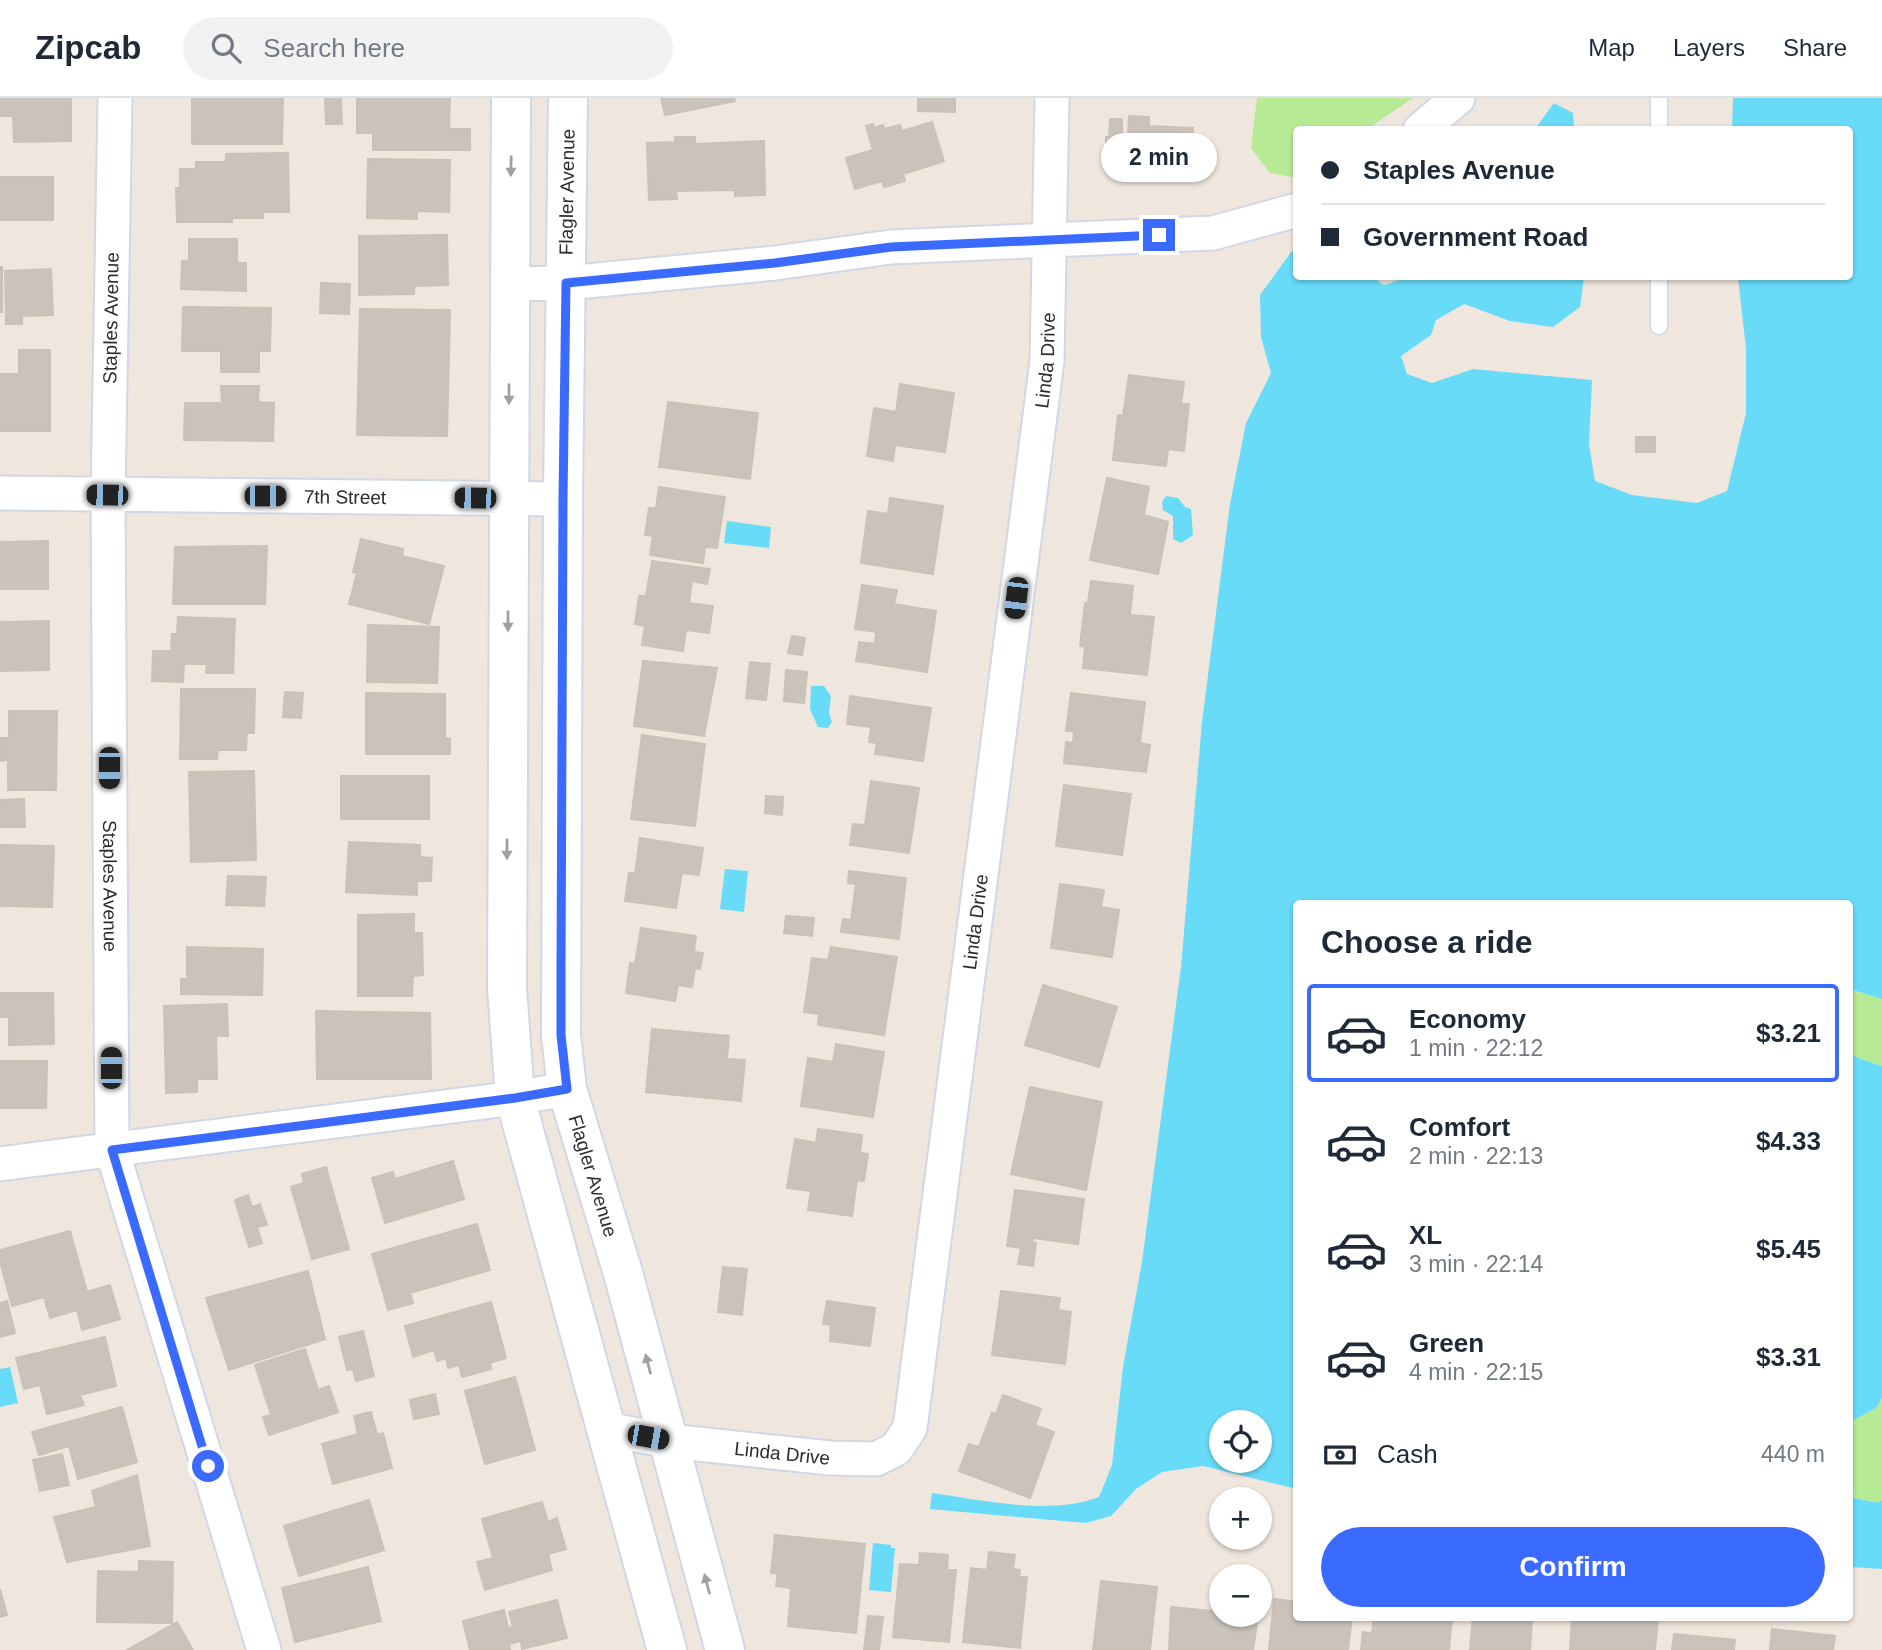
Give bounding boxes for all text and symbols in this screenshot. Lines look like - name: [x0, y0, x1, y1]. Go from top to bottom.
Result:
- search box: [183, 17, 673, 80]
- text: Zipcab: [35, 29, 141, 66]
- icon: search: [207, 29, 245, 67]
- text: Search here: [263, 33, 405, 63]
- text: Map: [1588, 34, 1635, 61]
- text: Layers: [1673, 34, 1745, 61]
- text: Share: [1783, 34, 1847, 61]
- street label: Flagler Avenue: [555, 129, 579, 255]
- callout: 2 min: [1101, 134, 1217, 183]
- text: 2 min: [1129, 144, 1189, 170]
- one-way arrow: [505, 155, 517, 177]
- text: Staples Avenue: [1363, 155, 1555, 185]
- route end: [1143, 219, 1175, 251]
- text: Government Road: [1363, 222, 1588, 252]
- street label: Staples Avenue: [99, 252, 123, 384]
- street label: Linda Drive: [1031, 312, 1058, 409]
- one-way arrow: [503, 383, 515, 405]
- car: [86, 484, 129, 506]
- car: [245, 486, 287, 507]
- street label: 7th Street: [304, 486, 387, 508]
- car: [454, 487, 497, 509]
- car: [1004, 576, 1029, 620]
- one-way arrow: [502, 610, 514, 632]
- car: [99, 747, 120, 789]
- street label: Staples Avenue: [99, 820, 121, 952]
- one-way arrow: [501, 838, 513, 860]
- street label: Linda Drive: [958, 873, 992, 971]
- text: Choose a ride: [1321, 924, 1533, 960]
- icon: car: [1325, 1002, 1388, 1065]
- text: Economy: [1409, 1004, 1526, 1034]
- text: $3.21: [1756, 1018, 1821, 1048]
- text: 1 min · 22:12: [1409, 1035, 1543, 1061]
- car: [101, 1047, 122, 1089]
- icon: car: [1325, 1110, 1388, 1173]
- street label: Flagler Avenue: [565, 1112, 622, 1239]
- text: Comfort: [1409, 1112, 1510, 1142]
- text: $4.33: [1756, 1126, 1821, 1156]
- text: 2 min · 22:13: [1409, 1143, 1543, 1169]
- icon: car: [1325, 1218, 1388, 1281]
- text: XL: [1409, 1220, 1442, 1250]
- text: $5.45: [1756, 1234, 1821, 1264]
- text: 3 min · 22:14: [1409, 1251, 1543, 1277]
- icon: car: [1325, 1326, 1388, 1389]
- text: Green: [1409, 1328, 1484, 1358]
- text: $3.31: [1756, 1342, 1821, 1372]
- one-way arrow: [642, 1353, 653, 1375]
- text: 4 min · 22:15: [1409, 1359, 1543, 1385]
- map controls: [1209, 1410, 1272, 1627]
- button: locate: [1209, 1410, 1272, 1473]
- car: [626, 1423, 671, 1451]
- icon: cash: [1321, 1436, 1359, 1474]
- street label: Linda Drive: [733, 1437, 831, 1468]
- text: Cash: [1377, 1439, 1438, 1469]
- text: 440 m: [1761, 1441, 1825, 1467]
- route start: [192, 1450, 224, 1482]
- button: +: [1209, 1487, 1272, 1550]
- button: Confirm: [1321, 1527, 1825, 1607]
- button: −: [1209, 1564, 1272, 1627]
- one-way arrow: [701, 1573, 712, 1595]

